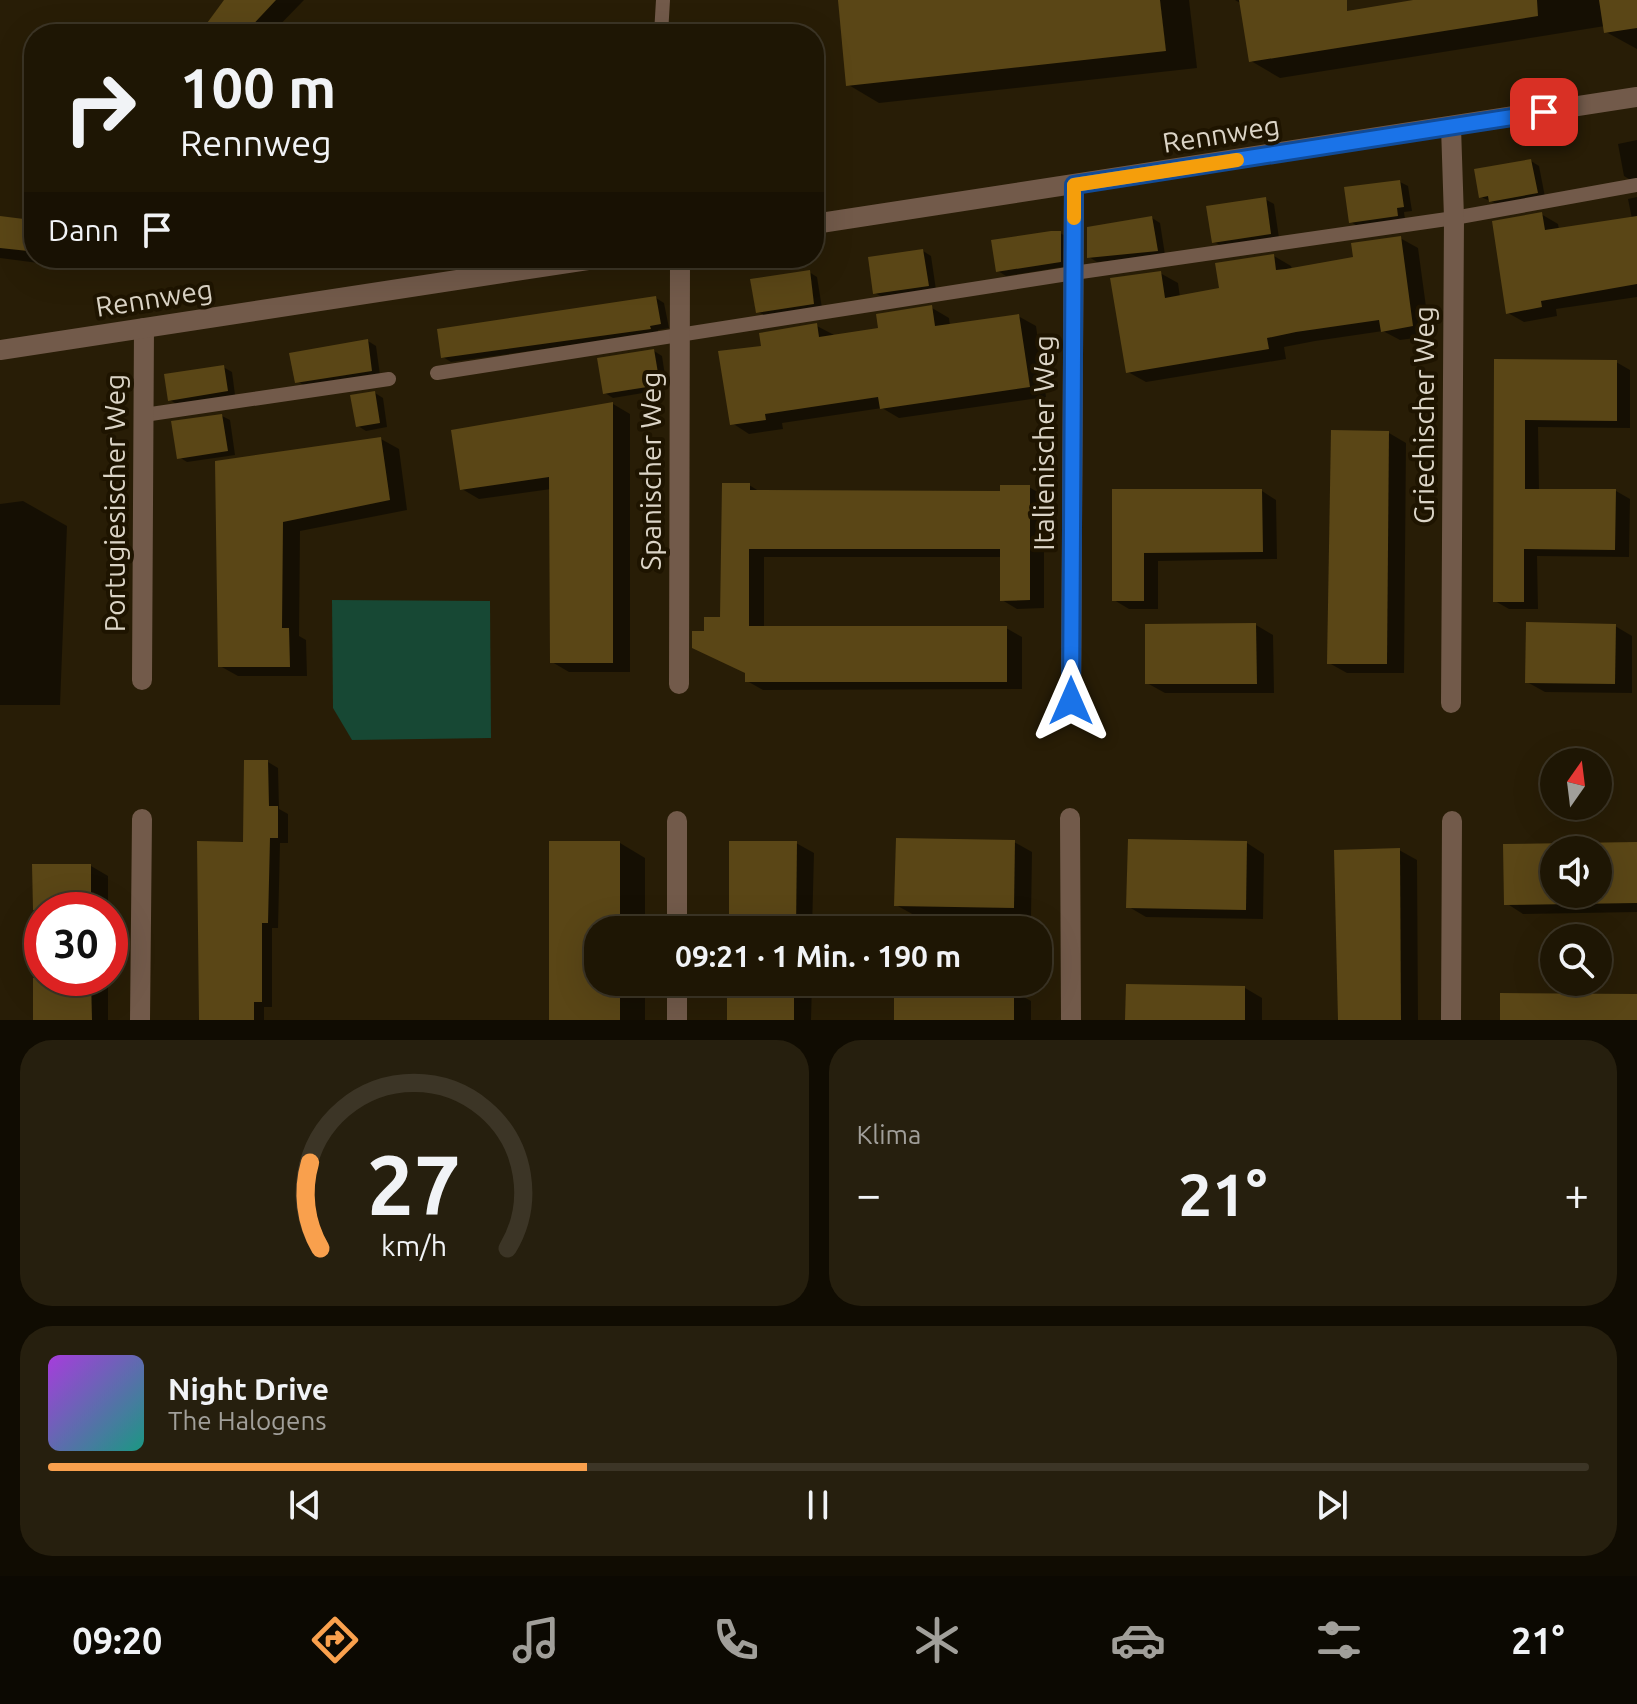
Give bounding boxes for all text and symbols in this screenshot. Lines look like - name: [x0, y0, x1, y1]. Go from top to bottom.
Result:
- icon: right: [48, 56, 152, 160]
- text: 100 m: [180, 56, 336, 119]
- pin: [1510, 78, 1578, 146]
- icon: arrive: [1522, 90, 1566, 134]
- street label: Rennweg: [1160, 109, 1282, 158]
- text: Rennweg: [180, 122, 332, 163]
- icon: arrive: [135, 208, 179, 252]
- text: Dann: [48, 213, 119, 247]
- street label: Rennweg: [93, 273, 215, 322]
- street label: Griechischer Weg: [1408, 306, 1439, 524]
- street label: Italienischer Weg: [1028, 335, 1059, 551]
- street label: Spanischer Weg: [635, 372, 666, 570]
- street label: Portugiesischer Weg: [99, 374, 130, 632]
- position arrow: [1029, 659, 1113, 743]
- north arrow: [1540, 748, 1612, 820]
- map controls: [1540, 748, 1612, 996]
- button: sound: [1540, 836, 1612, 908]
- speed limit sign: 30: [24, 892, 128, 996]
- button: search: [1540, 924, 1612, 996]
- text: 09:21 · 1 Min. · 190 m: [675, 939, 961, 973]
- text: Klima: [857, 1120, 921, 1149]
- text: 27: [367, 1137, 461, 1231]
- text: 21°: [1178, 1160, 1267, 1227]
- text: −: [857, 1169, 881, 1218]
- text: +: [1564, 1169, 1589, 1218]
- text: km/h: [381, 1229, 447, 1261]
- text: Night Drive: [168, 1372, 329, 1406]
- text: The Halogens: [168, 1406, 327, 1435]
- icon: previous: [283, 1483, 327, 1527]
- icon: pause: [796, 1483, 840, 1527]
- icon: next: [1310, 1483, 1354, 1527]
- icon: directions: [307, 1612, 363, 1668]
- icon: music: [508, 1612, 564, 1668]
- icon: phone: [708, 1612, 764, 1668]
- icon: climate: [909, 1612, 965, 1668]
- icon: car: [1110, 1612, 1166, 1668]
- icon: filters: [1311, 1612, 1367, 1668]
- text: 09:20: [72, 1620, 162, 1661]
- text: 21°: [1511, 1620, 1565, 1661]

